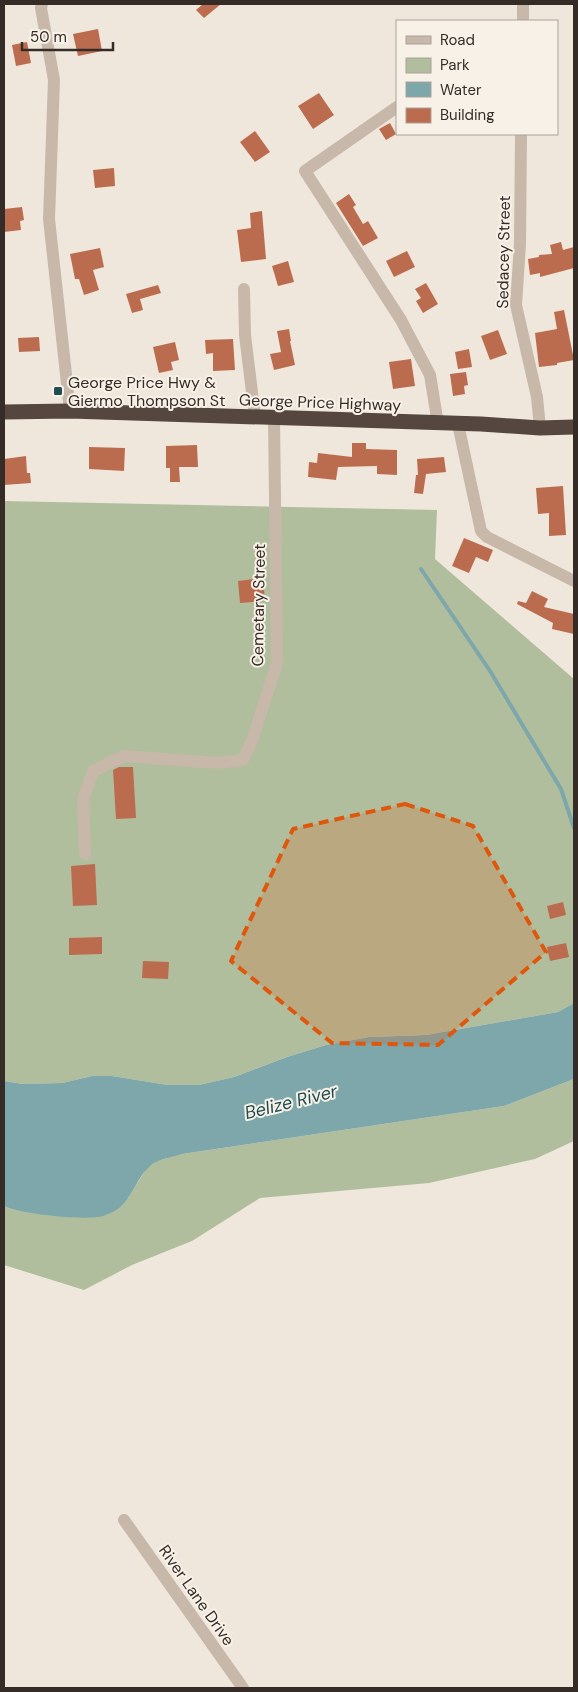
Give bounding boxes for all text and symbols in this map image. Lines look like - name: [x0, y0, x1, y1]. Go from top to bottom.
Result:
- scale bar: [22, 20, 114, 52]
- legend: [396, 20, 558, 135]
- text: 50 m: [30, 27, 67, 47]
- text: Road: [440, 30, 475, 50]
- text: Park: [440, 55, 470, 75]
- text: Water: [440, 80, 482, 100]
- text: Building: [440, 105, 495, 125]
- street label: Sedacey Street: [492, 195, 515, 309]
- place label: George Price Hwy & Giermo Thompson St: [68, 372, 225, 411]
- marker: George Price Hwy & Giermo Thompson St: [52, 385, 64, 397]
- street label: George Price Highway: [239, 389, 401, 416]
- street label: Cemetary Street: [247, 543, 270, 667]
- water label: Belize River: [242, 1079, 341, 1125]
- street label: River Lane Drive: [154, 1541, 239, 1650]

